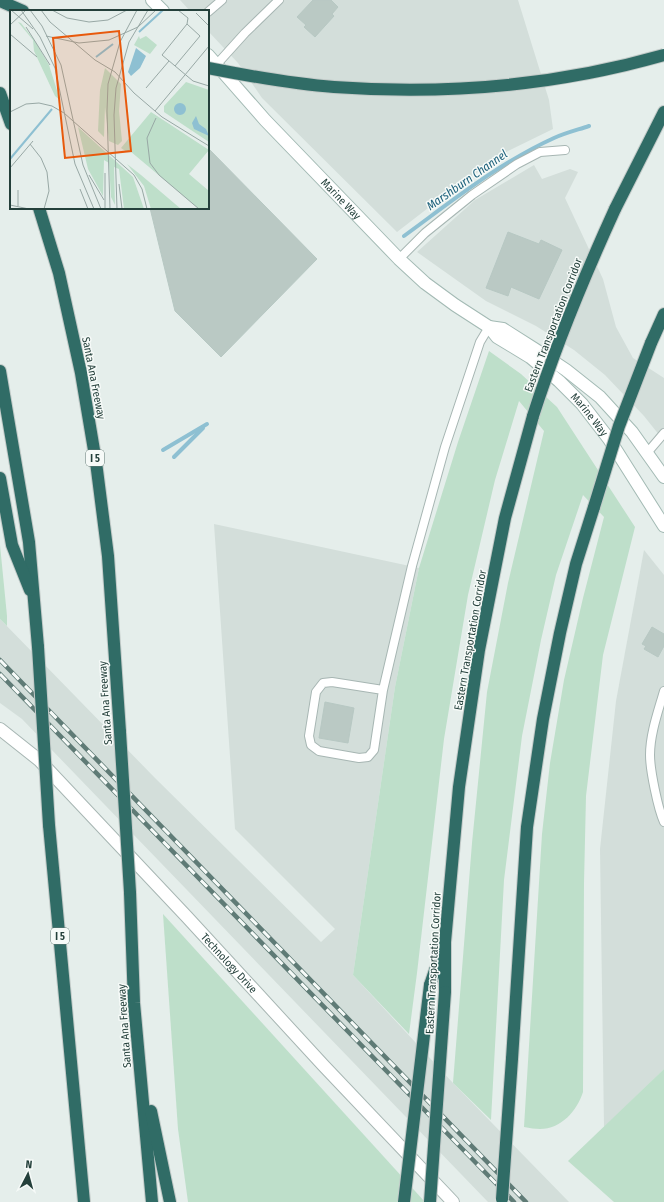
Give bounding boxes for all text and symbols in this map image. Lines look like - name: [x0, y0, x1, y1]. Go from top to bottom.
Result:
- inset map: [10, 10, 209, 209]
- water label: Marshburn Channel: [424, 147, 510, 213]
- street label: Marine Way: [318, 176, 363, 222]
- street label: Eastern Transportation Corridor: [522, 256, 585, 394]
- street label: Santa Ana Freeway: [79, 336, 108, 421]
- street label: Marine Way: [568, 391, 610, 439]
- road number: I 5: [86, 450, 104, 466]
- street label: Eastern Transportation Corridor: [452, 569, 489, 711]
- street label: Santa Ana Freeway: [96, 661, 115, 745]
- street label: Eastern Transportation Corridor: [423, 891, 444, 1034]
- road number: I 5: [51, 928, 69, 944]
- street label: Technology Drive: [198, 931, 260, 996]
- street label: Santa Ana Freeway: [115, 984, 134, 1068]
- north arrow: [8, 1154, 48, 1194]
- text: N: [25, 1158, 33, 1171]

